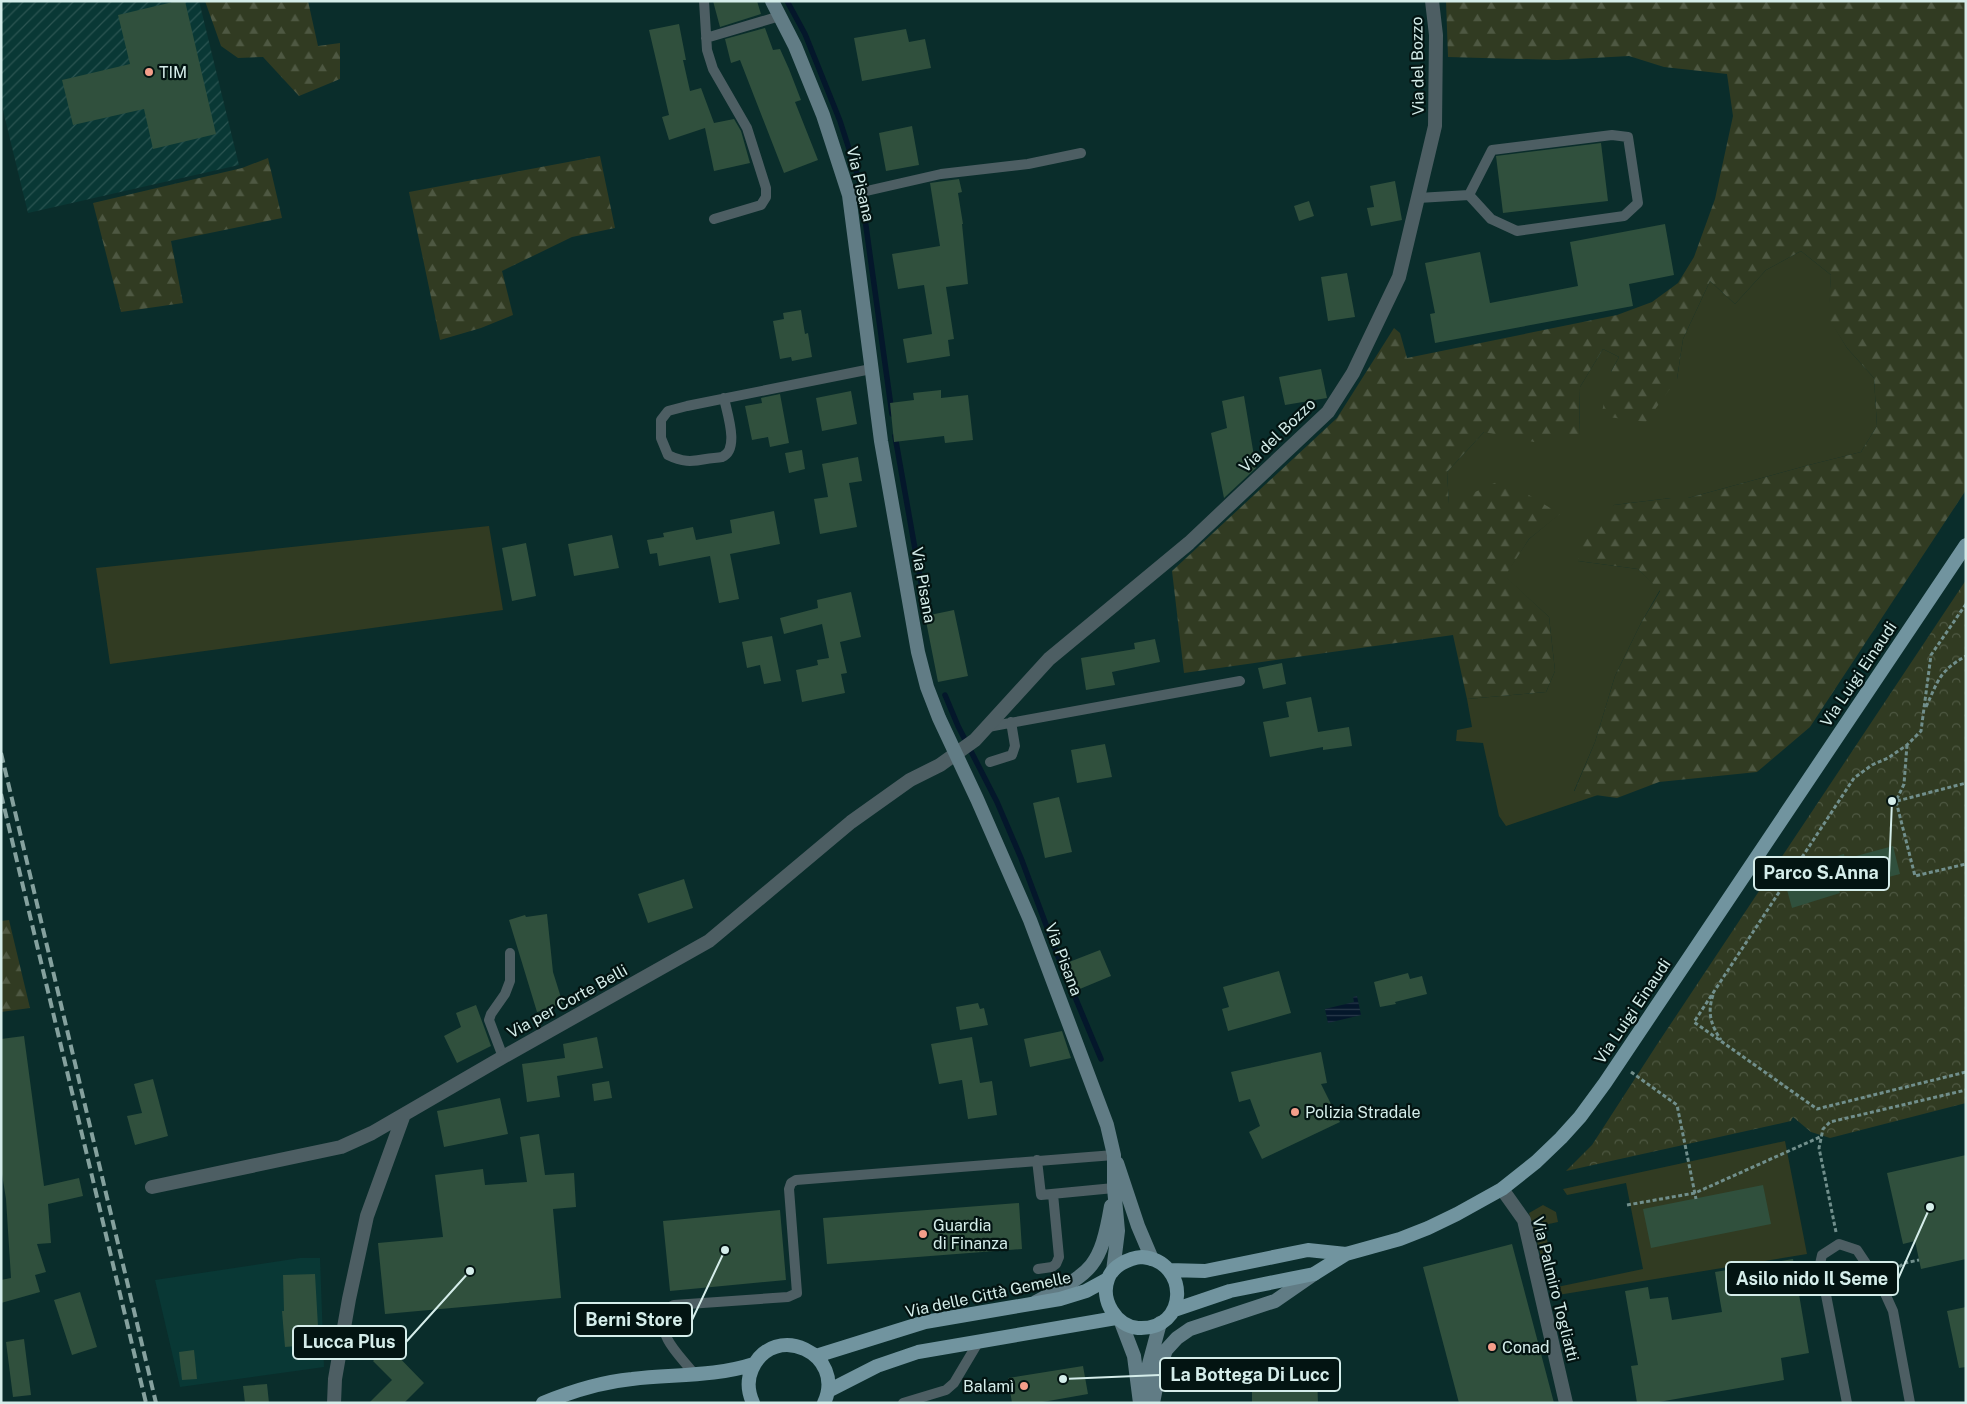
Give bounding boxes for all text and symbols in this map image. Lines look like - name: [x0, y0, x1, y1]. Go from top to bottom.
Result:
- street label: Via del Bozzo: [1407, 16, 1428, 116]
- place label: TIM: [159, 63, 187, 82]
- marker: TIM: [143, 66, 155, 78]
- street label: Via Pisana: [843, 145, 878, 224]
- street label: Via del Bozzo: [1235, 394, 1319, 476]
- street label: Via Pisana: [907, 546, 940, 624]
- street label: Via Luigi Einaudi: [1816, 618, 1901, 730]
- callout: Parco S.Anna: [1754, 857, 1889, 890]
- text: Parco S.Anna: [1763, 862, 1879, 883]
- street label: Via Pisana: [1041, 920, 1086, 998]
- street label: Via Luigi Einaudi: [1590, 955, 1675, 1067]
- street label: Via per Corte Belli: [504, 961, 631, 1042]
- place label: Polizia Stradale: [1305, 1103, 1421, 1122]
- marker: Polizia Stradale: [1289, 1106, 1301, 1118]
- street label: Via Palmiro Togliatti: [1528, 1215, 1583, 1363]
- place label: Guardia di Finanza: [933, 1216, 1008, 1253]
- marker: Guardia di Finanza: [917, 1228, 929, 1240]
- callout: Asilo nido Il Seme: [1726, 1262, 1898, 1295]
- street label: Via delle Città Gemelle: [904, 1268, 1073, 1321]
- text: Asilo nido Il Seme: [1736, 1268, 1888, 1289]
- callout: Berni Store: [575, 1303, 692, 1336]
- text: Berni Store: [585, 1309, 683, 1330]
- callout: Lucca Plus: [293, 1326, 406, 1359]
- text: Lucca Plus: [303, 1331, 395, 1352]
- place label: Conad: [1502, 1338, 1550, 1357]
- marker: Conad: [1486, 1341, 1498, 1353]
- callout: La Bottega Di Lucc: [1160, 1358, 1340, 1391]
- text: La Bottega Di Lucc: [1170, 1364, 1330, 1385]
- place label: Balamì: [963, 1377, 1014, 1396]
- marker: Balamì: [1018, 1380, 1030, 1392]

